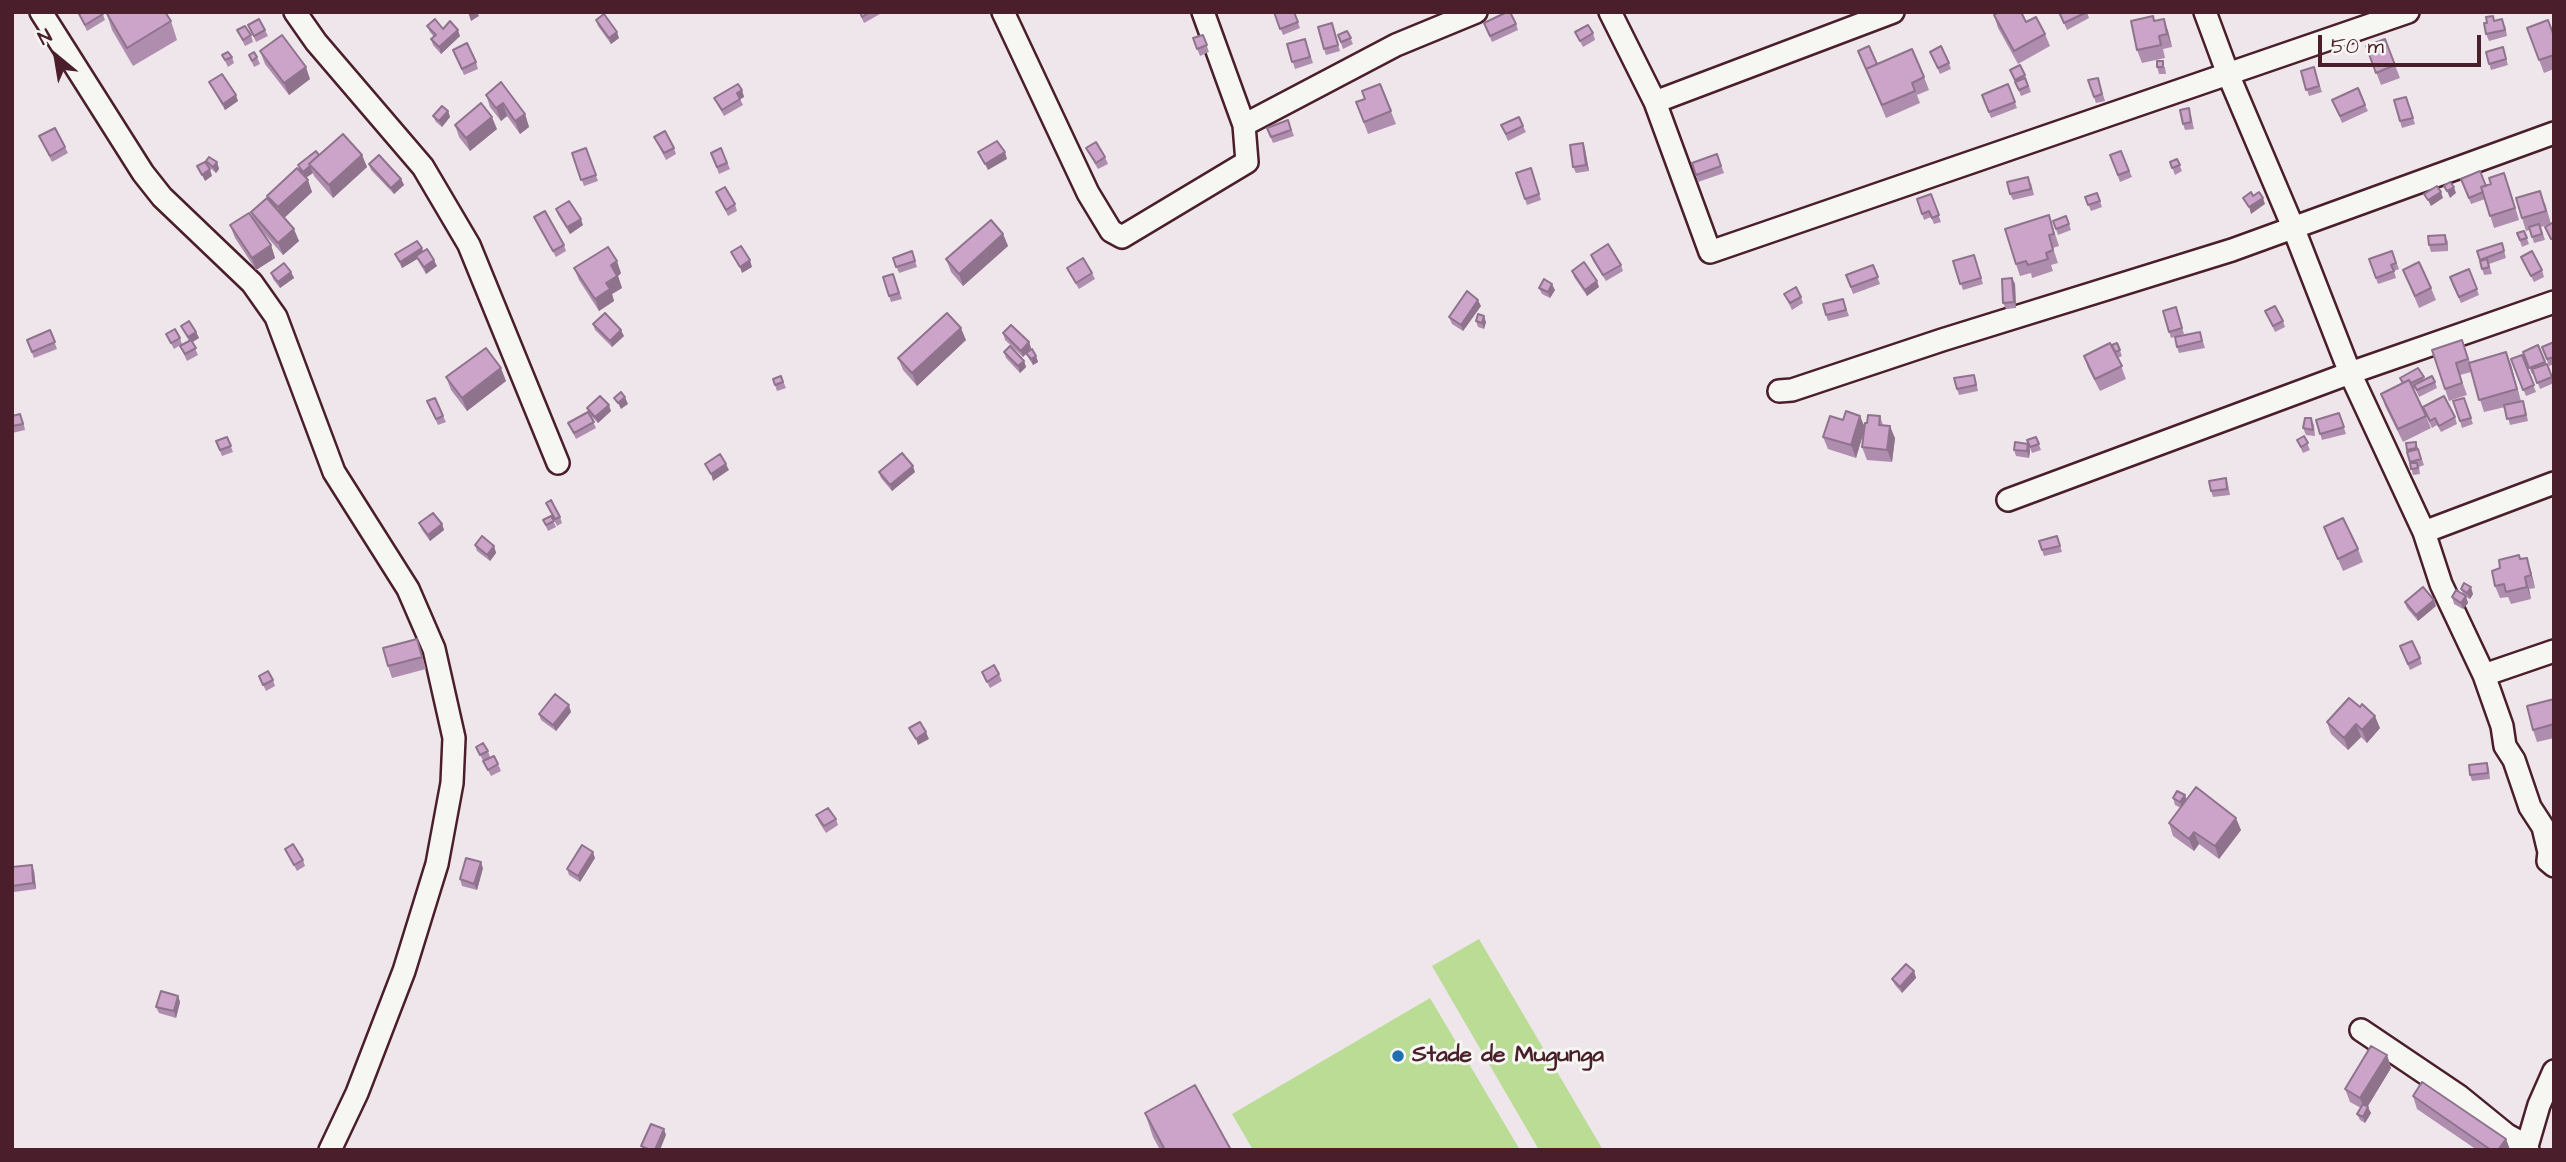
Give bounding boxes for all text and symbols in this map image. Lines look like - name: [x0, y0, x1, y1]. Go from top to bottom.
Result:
- north arrow: [21, 21, 91, 91]
- scale bar: [2321, 21, 2484, 65]
- text: N: [33, 23, 57, 52]
- text: 50 m: [2331, 32, 2384, 61]
- place label: Stade de Mugunga: [1412, 1042, 1604, 1070]
- marker: Stade de Mugunga: [1390, 1048, 1406, 1064]

